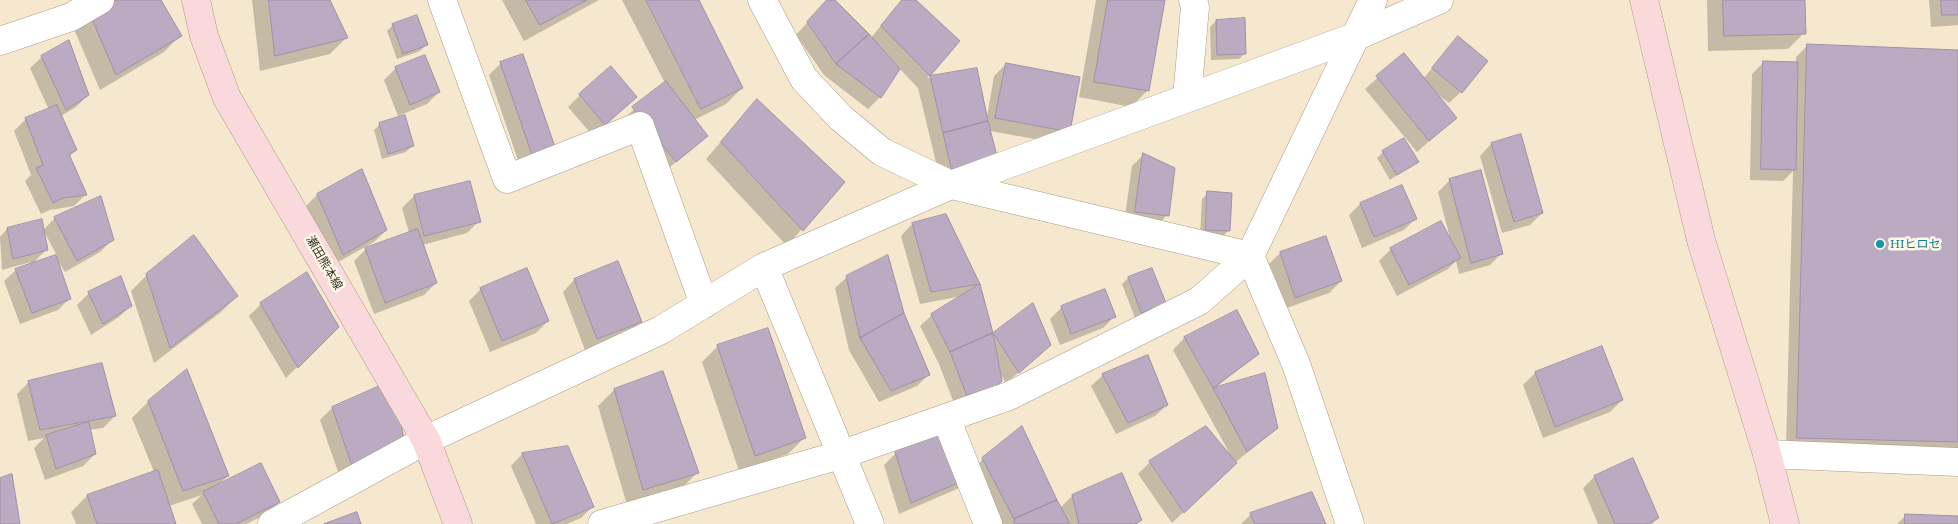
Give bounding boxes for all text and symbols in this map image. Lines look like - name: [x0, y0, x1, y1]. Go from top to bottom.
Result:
- street label: 瀬田熊本線: [303, 233, 345, 293]
- place label: HIヒロセ: [1890, 237, 1940, 251]
- marker: HIヒロセ: [1874, 238, 1886, 250]

